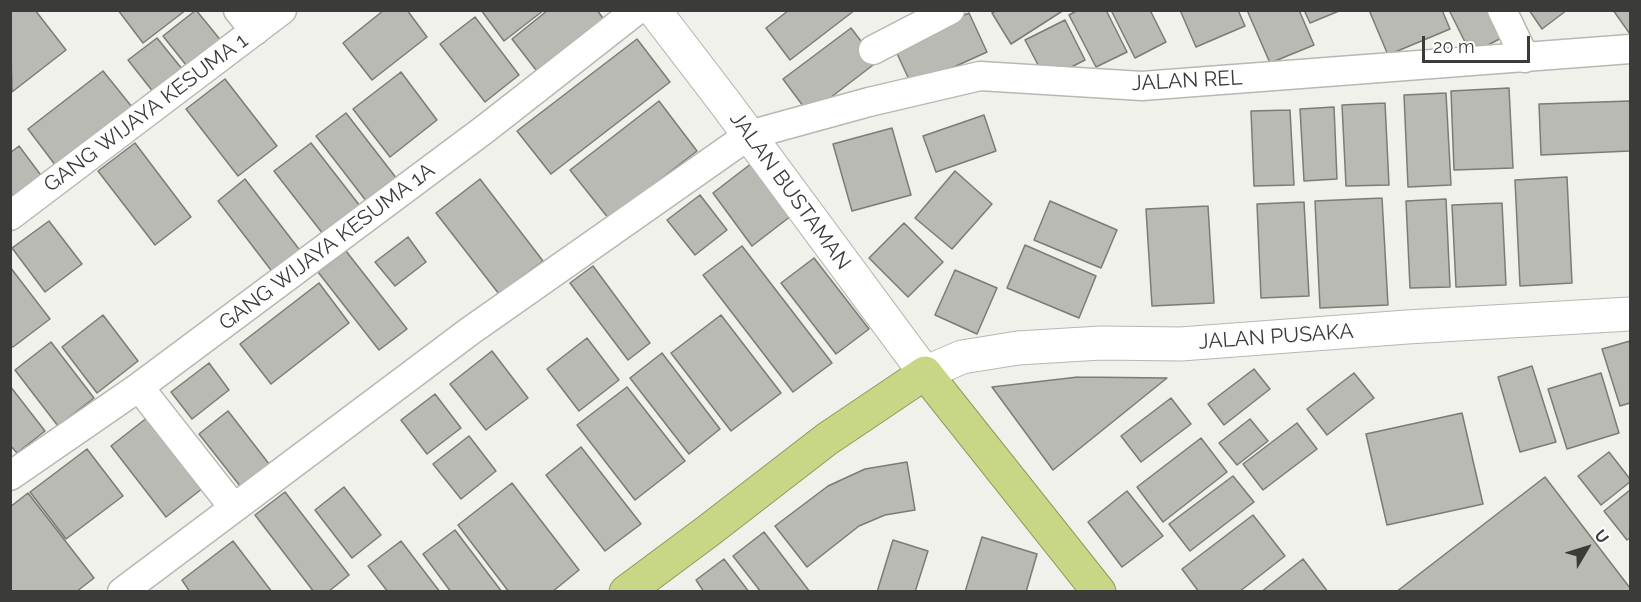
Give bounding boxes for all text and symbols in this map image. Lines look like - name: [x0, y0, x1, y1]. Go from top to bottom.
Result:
- scale bar: [1425, 24, 1533, 62]
- street label: GANG WIJAYA KESUMA 1: [39, 28, 253, 198]
- text: 20 m: [1433, 36, 1475, 57]
- street label: JALAN REL: [1131, 66, 1243, 96]
- street label: JALAN BUSTAMAN: [724, 107, 856, 275]
- street label: GANG WIJAYA KESUMA 1A: [214, 158, 440, 336]
- street label: JALAN PUSAKA: [1198, 319, 1354, 355]
- north arrow: [1557, 518, 1617, 578]
- text: U: [1590, 526, 1613, 547]

